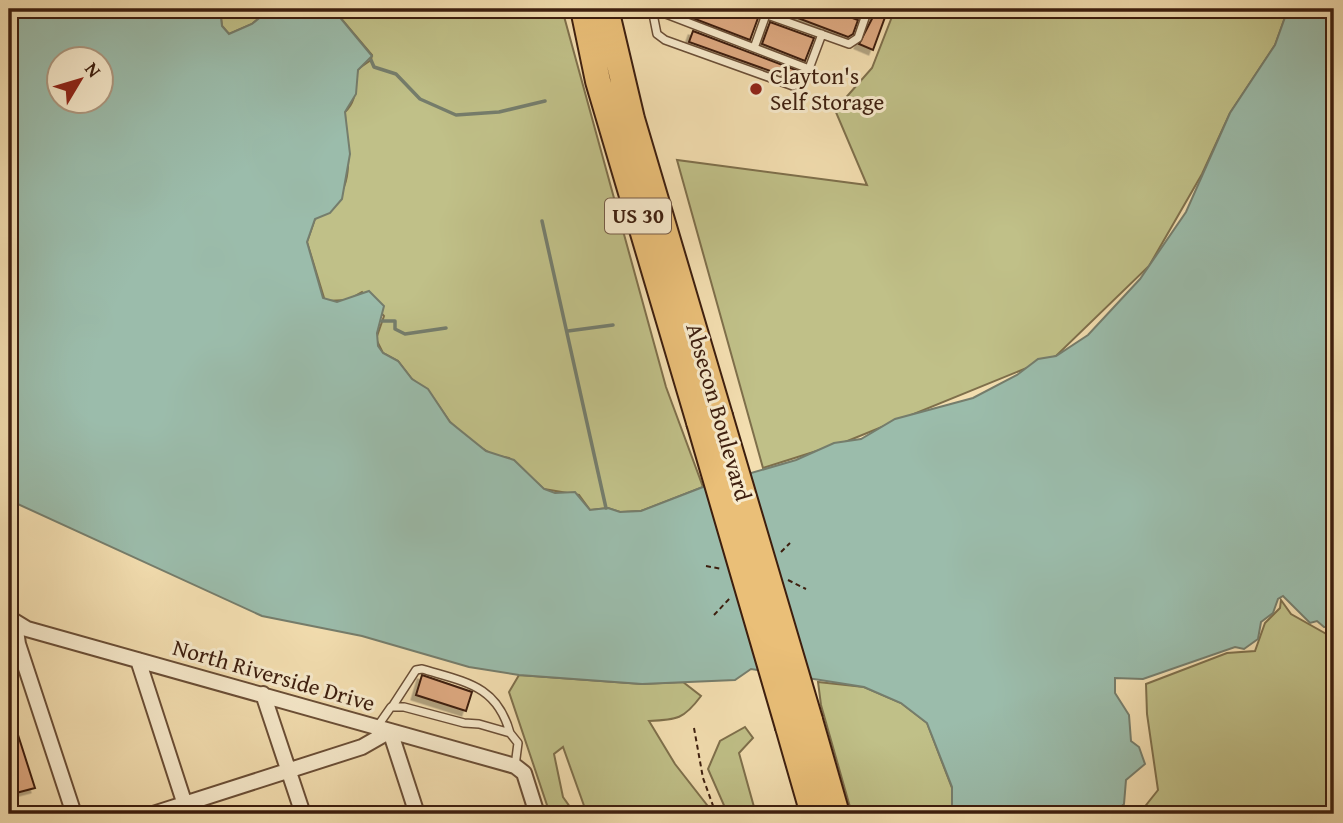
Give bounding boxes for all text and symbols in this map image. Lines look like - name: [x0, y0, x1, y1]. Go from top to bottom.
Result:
- north arrow: [46, 46, 116, 116]
- text: N: [78, 56, 109, 83]
- place label: Clayton's Self Storage: [770, 59, 884, 118]
- marker: Clayton's Self Storage: [748, 81, 764, 97]
- road number: US 30: [605, 198, 671, 234]
- street label: Absecon Boulevard: [678, 319, 761, 505]
- street label: North Riverside Drive: [169, 630, 379, 719]

